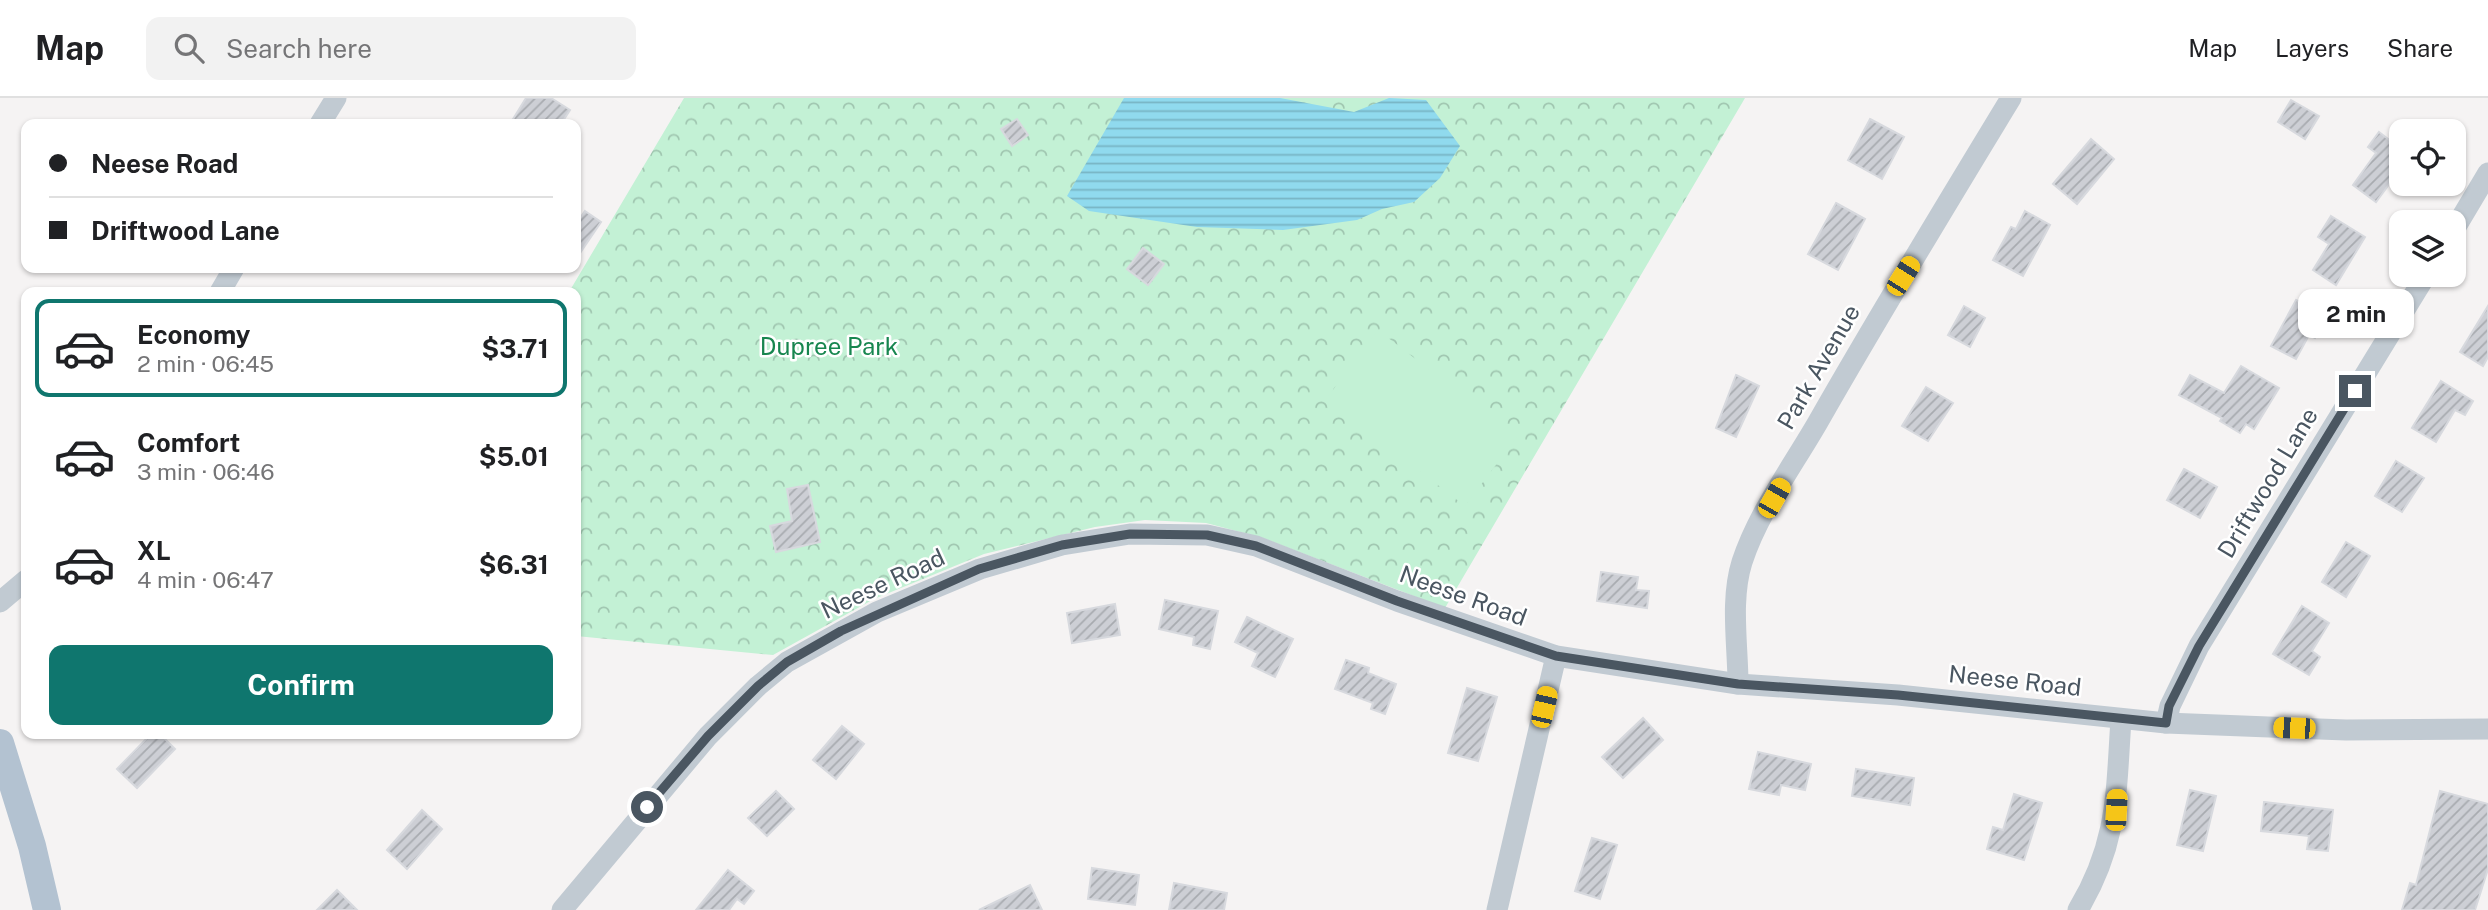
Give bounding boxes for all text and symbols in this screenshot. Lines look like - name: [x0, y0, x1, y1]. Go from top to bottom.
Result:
- search box: [146, 17, 636, 80]
- text: Map: [35, 29, 104, 67]
- icon: search: [170, 29, 208, 67]
- text: Search here: [226, 33, 372, 64]
- text: Map: [2188, 34, 2237, 62]
- text: Layers: [2275, 34, 2349, 62]
- text: Share: [2387, 34, 2453, 62]
- map controls: [2389, 119, 2466, 287]
- button: locate: [2389, 119, 2466, 196]
- text: Neese Road: [91, 148, 238, 179]
- button: layers: [2389, 210, 2466, 287]
- text: Driftwood Lane: [91, 215, 280, 246]
- car: [1883, 253, 1924, 299]
- callout: 2 min: [2297, 289, 2413, 338]
- street label: Park Avenue: [1771, 299, 1865, 434]
- text: 2 min: [2326, 300, 2386, 327]
- icon: car: [53, 317, 116, 380]
- text: Economy: [137, 319, 250, 350]
- park label: Dupree Park: [760, 332, 898, 360]
- text: $3.71: [481, 333, 549, 364]
- text: 2 min · 06:45: [137, 350, 274, 377]
- route end: [2339, 375, 2371, 407]
- street label: Driftwood Lane: [2211, 402, 2323, 563]
- icon: car: [53, 425, 116, 488]
- text: Comfort: [137, 427, 240, 458]
- text: $5.01: [479, 441, 549, 472]
- text: 3 min · 06:46: [137, 458, 274, 485]
- car: [1755, 475, 1794, 521]
- icon: car: [53, 533, 116, 596]
- text: XL: [137, 535, 171, 566]
- street label: Neese Road: [816, 542, 949, 624]
- text: $6.31: [479, 549, 549, 580]
- street label: Neese Road: [1396, 559, 1531, 631]
- text: 4 min · 06:47: [137, 566, 274, 593]
- button: Confirm: [49, 645, 553, 725]
- street label: Neese Road: [1947, 659, 2083, 701]
- car: [1530, 684, 1559, 730]
- car: [2273, 717, 2316, 739]
- car: [2105, 788, 2128, 832]
- route start: [631, 791, 663, 823]

